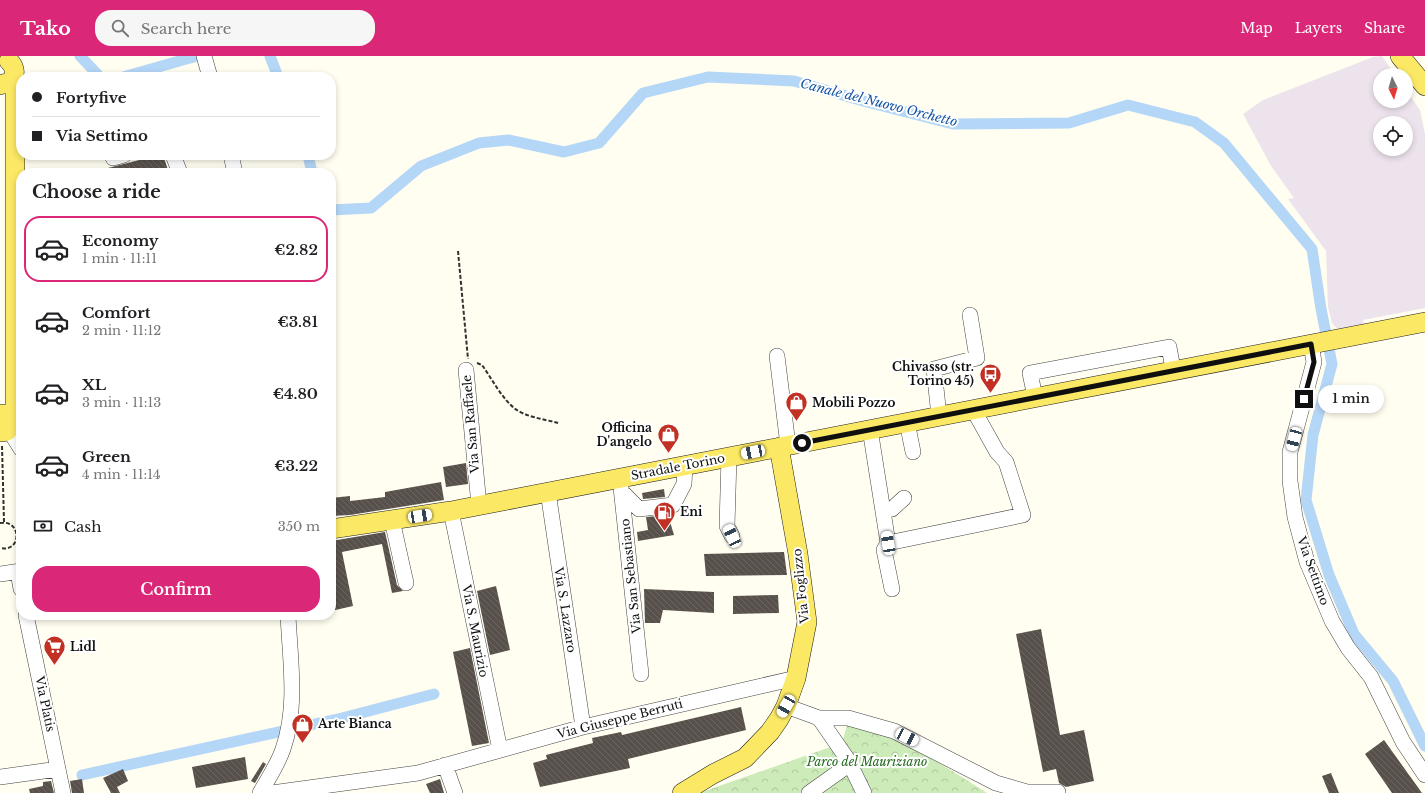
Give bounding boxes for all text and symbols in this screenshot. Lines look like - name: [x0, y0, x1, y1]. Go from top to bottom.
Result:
- search box: [95, 10, 375, 46]
- text: Tako: [20, 17, 71, 40]
- icon: search: [109, 17, 131, 39]
- text: Search here: [141, 19, 231, 38]
- text: Map: [1240, 19, 1273, 37]
- text: Layers: [1295, 19, 1342, 37]
- text: Share: [1364, 19, 1405, 37]
- north arrow: [1373, 68, 1413, 108]
- map controls: [1373, 68, 1413, 156]
- water label: Canale del Nuovo Orchetto: [799, 75, 959, 130]
- text: Fortyfive: [56, 88, 127, 107]
- button: locate: [1373, 116, 1413, 156]
- text: Via Settimo: [56, 126, 148, 145]
- text: Choose a ride: [32, 181, 161, 203]
- icon: car: [34, 231, 70, 267]
- text: Economy: [82, 231, 159, 250]
- text: €2.82: [274, 240, 318, 259]
- text: 1 min · 11:11: [82, 250, 157, 267]
- icon: car: [34, 303, 70, 339]
- text: Comfort: [82, 303, 150, 322]
- text: €3.81: [277, 312, 318, 331]
- text: 2 min · 11:12: [82, 322, 161, 339]
- place label: Chivasso (str. Torino 45): [892, 359, 974, 388]
- bus stop icon: Chivasso (str. Torino 45): [977, 361, 1003, 394]
- street label: Via San Raffaele: [459, 374, 482, 475]
- icon: car: [34, 375, 70, 411]
- text: XL: [82, 375, 106, 394]
- text: €4.80: [273, 384, 318, 403]
- callout: 1 min: [1318, 385, 1384, 413]
- shop icon: Mobili Pozzo: [783, 390, 809, 423]
- route end: [1295, 390, 1313, 408]
- text: 1 min: [1332, 390, 1370, 407]
- text: 3 min · 11:13: [82, 394, 161, 411]
- place label: Mobili Pozzo: [812, 395, 895, 410]
- place label: Officina D'angelo: [597, 420, 652, 449]
- shop icon: Officina D'angelo: [655, 422, 681, 455]
- car: [1285, 426, 1303, 452]
- route start: [793, 434, 811, 452]
- car: [740, 444, 766, 460]
- icon: car: [34, 447, 70, 483]
- text: Green: [82, 447, 131, 466]
- street label: Stradale Torino: [630, 450, 726, 483]
- text: €3.22: [274, 456, 318, 475]
- text: 4 min · 11:14: [82, 466, 161, 483]
- fuel station icon: Eni: [652, 499, 678, 532]
- place label: Eni: [680, 504, 703, 519]
- car: [407, 508, 433, 524]
- icon: cash: [32, 515, 54, 537]
- text: Cash: [64, 517, 101, 536]
- text: 350 m: [278, 518, 320, 535]
- street label: Via San Sebastiano: [617, 518, 644, 635]
- car: [721, 523, 743, 549]
- car: [880, 530, 896, 556]
- street label: Via Settimo: [1294, 534, 1333, 607]
- street label: Via Foglizzo: [789, 548, 812, 625]
- street label: Via S. Lazzaro: [551, 565, 580, 654]
- button: Confirm: [32, 566, 320, 612]
- street label: Via S. Maurizio: [459, 582, 492, 679]
- supermarket icon: Lidl: [41, 634, 67, 667]
- place label: Lidl: [70, 639, 97, 654]
- street label: Via Platis: [32, 674, 59, 733]
- car: [775, 693, 797, 719]
- street label: Via Giuseppe Berruti: [554, 696, 684, 742]
- shop icon: Arte Bianca: [289, 711, 315, 744]
- place label: Arte Bianca: [317, 716, 392, 731]
- car: [894, 726, 920, 748]
- park label: Parco del Mauriziano: [806, 754, 927, 769]

